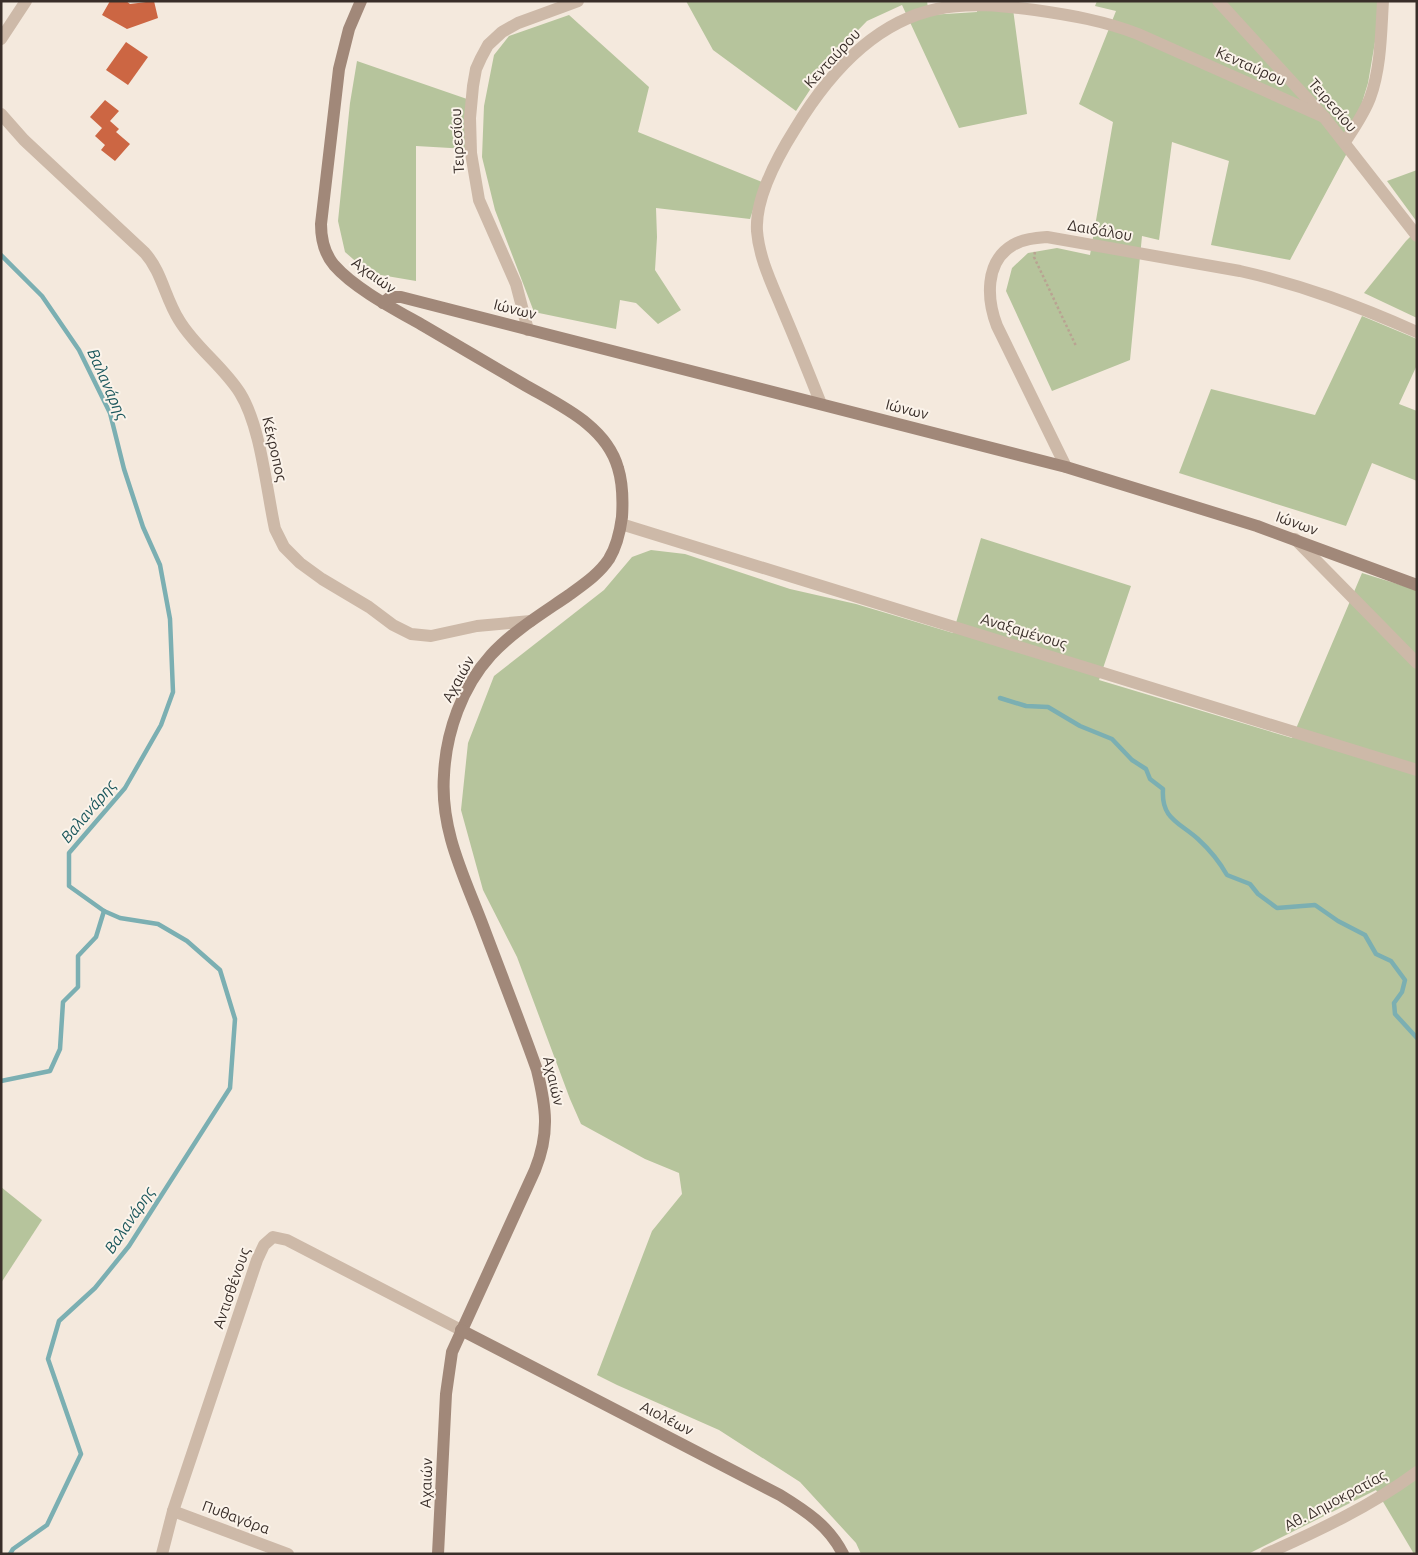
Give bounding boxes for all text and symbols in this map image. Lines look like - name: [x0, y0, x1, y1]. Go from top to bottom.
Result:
- street label: Κενταύρου: [800, 25, 864, 91]
- street label: Κενταύρου: [1214, 43, 1288, 89]
- street label: Τειρεσίου: [1305, 75, 1361, 135]
- street label: Τειρεσίου: [447, 108, 467, 174]
- street label: Δαιδάλου: [1066, 216, 1134, 244]
- street label: Αχαιών: [349, 253, 399, 297]
- street label: Ιώνων: [492, 296, 538, 322]
- water label: Βαλανάρης: [83, 346, 132, 424]
- street label: Ιώνων: [884, 396, 930, 422]
- street label: Κέκροπος: [259, 415, 291, 483]
- street label: Ιώνων: [1274, 508, 1320, 538]
- street label: Αναξαμένους: [979, 610, 1069, 652]
- street label: Αχαιών: [438, 653, 478, 705]
- water label: Βαλανάρης: [57, 775, 121, 847]
- street label: Αχαιών: [540, 1055, 568, 1107]
- water label: Βαλανάρης: [100, 1183, 159, 1257]
- street label: Αντισθένους: [209, 1245, 253, 1331]
- street label: Αιολέων: [638, 1397, 696, 1439]
- street label: Αχαιών: [417, 1458, 435, 1508]
- street label: Αθ. Δημοκρατίας: [1281, 1466, 1389, 1534]
- street label: Πυθαγόρα: [200, 1497, 272, 1537]

